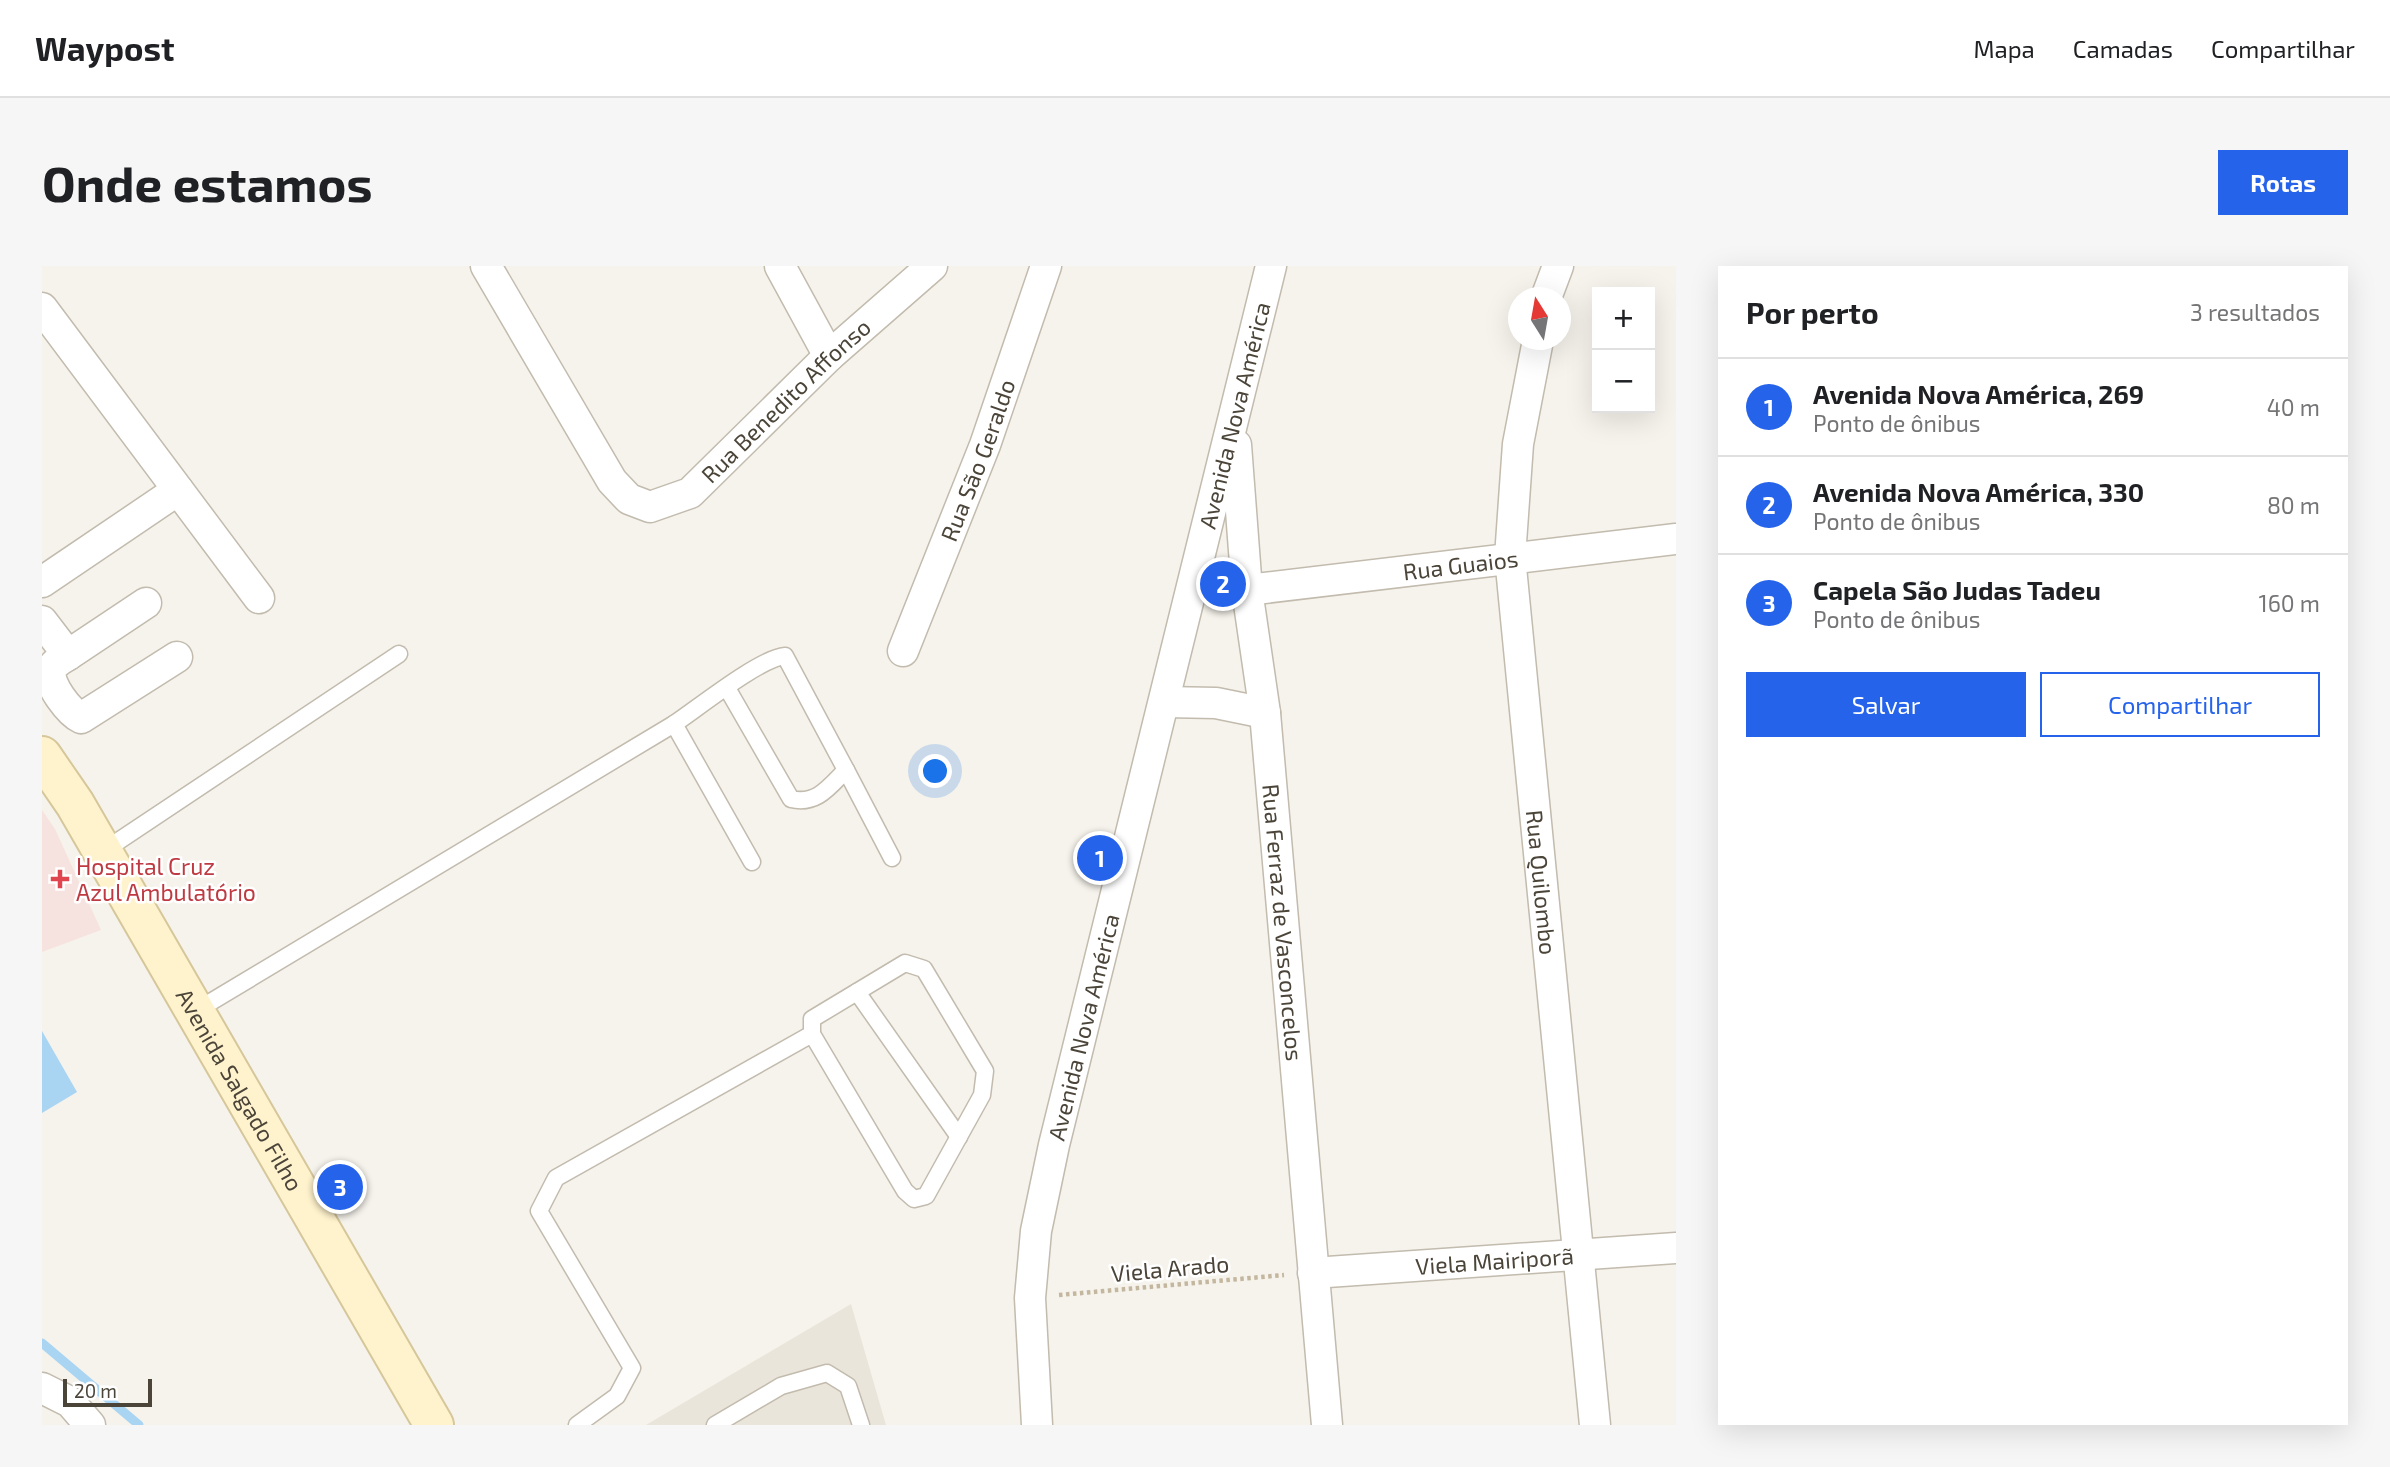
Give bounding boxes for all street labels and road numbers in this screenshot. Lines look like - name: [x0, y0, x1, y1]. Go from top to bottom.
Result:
- street label: Avenida Nova América: [1193, 299, 1276, 531]
- street label: Rua Benedito Affonso: [695, 312, 876, 488]
- street label: Rua São Geraldo: [934, 376, 1020, 545]
- street label: Rua Guaios: [1401, 544, 1520, 585]
- street label: Rua Ferraz de Vasconcelos: [1257, 783, 1309, 1062]
- street label: Rua Quilombo: [1521, 808, 1563, 956]
- street label: Avenida Nova América: [1042, 911, 1125, 1143]
- street label: Avenida Salgado Filho: [171, 983, 309, 1196]
- street label: Viela Mairiporã: [1415, 1241, 1575, 1280]
- street label: Viela Arado: [1110, 1249, 1230, 1287]

